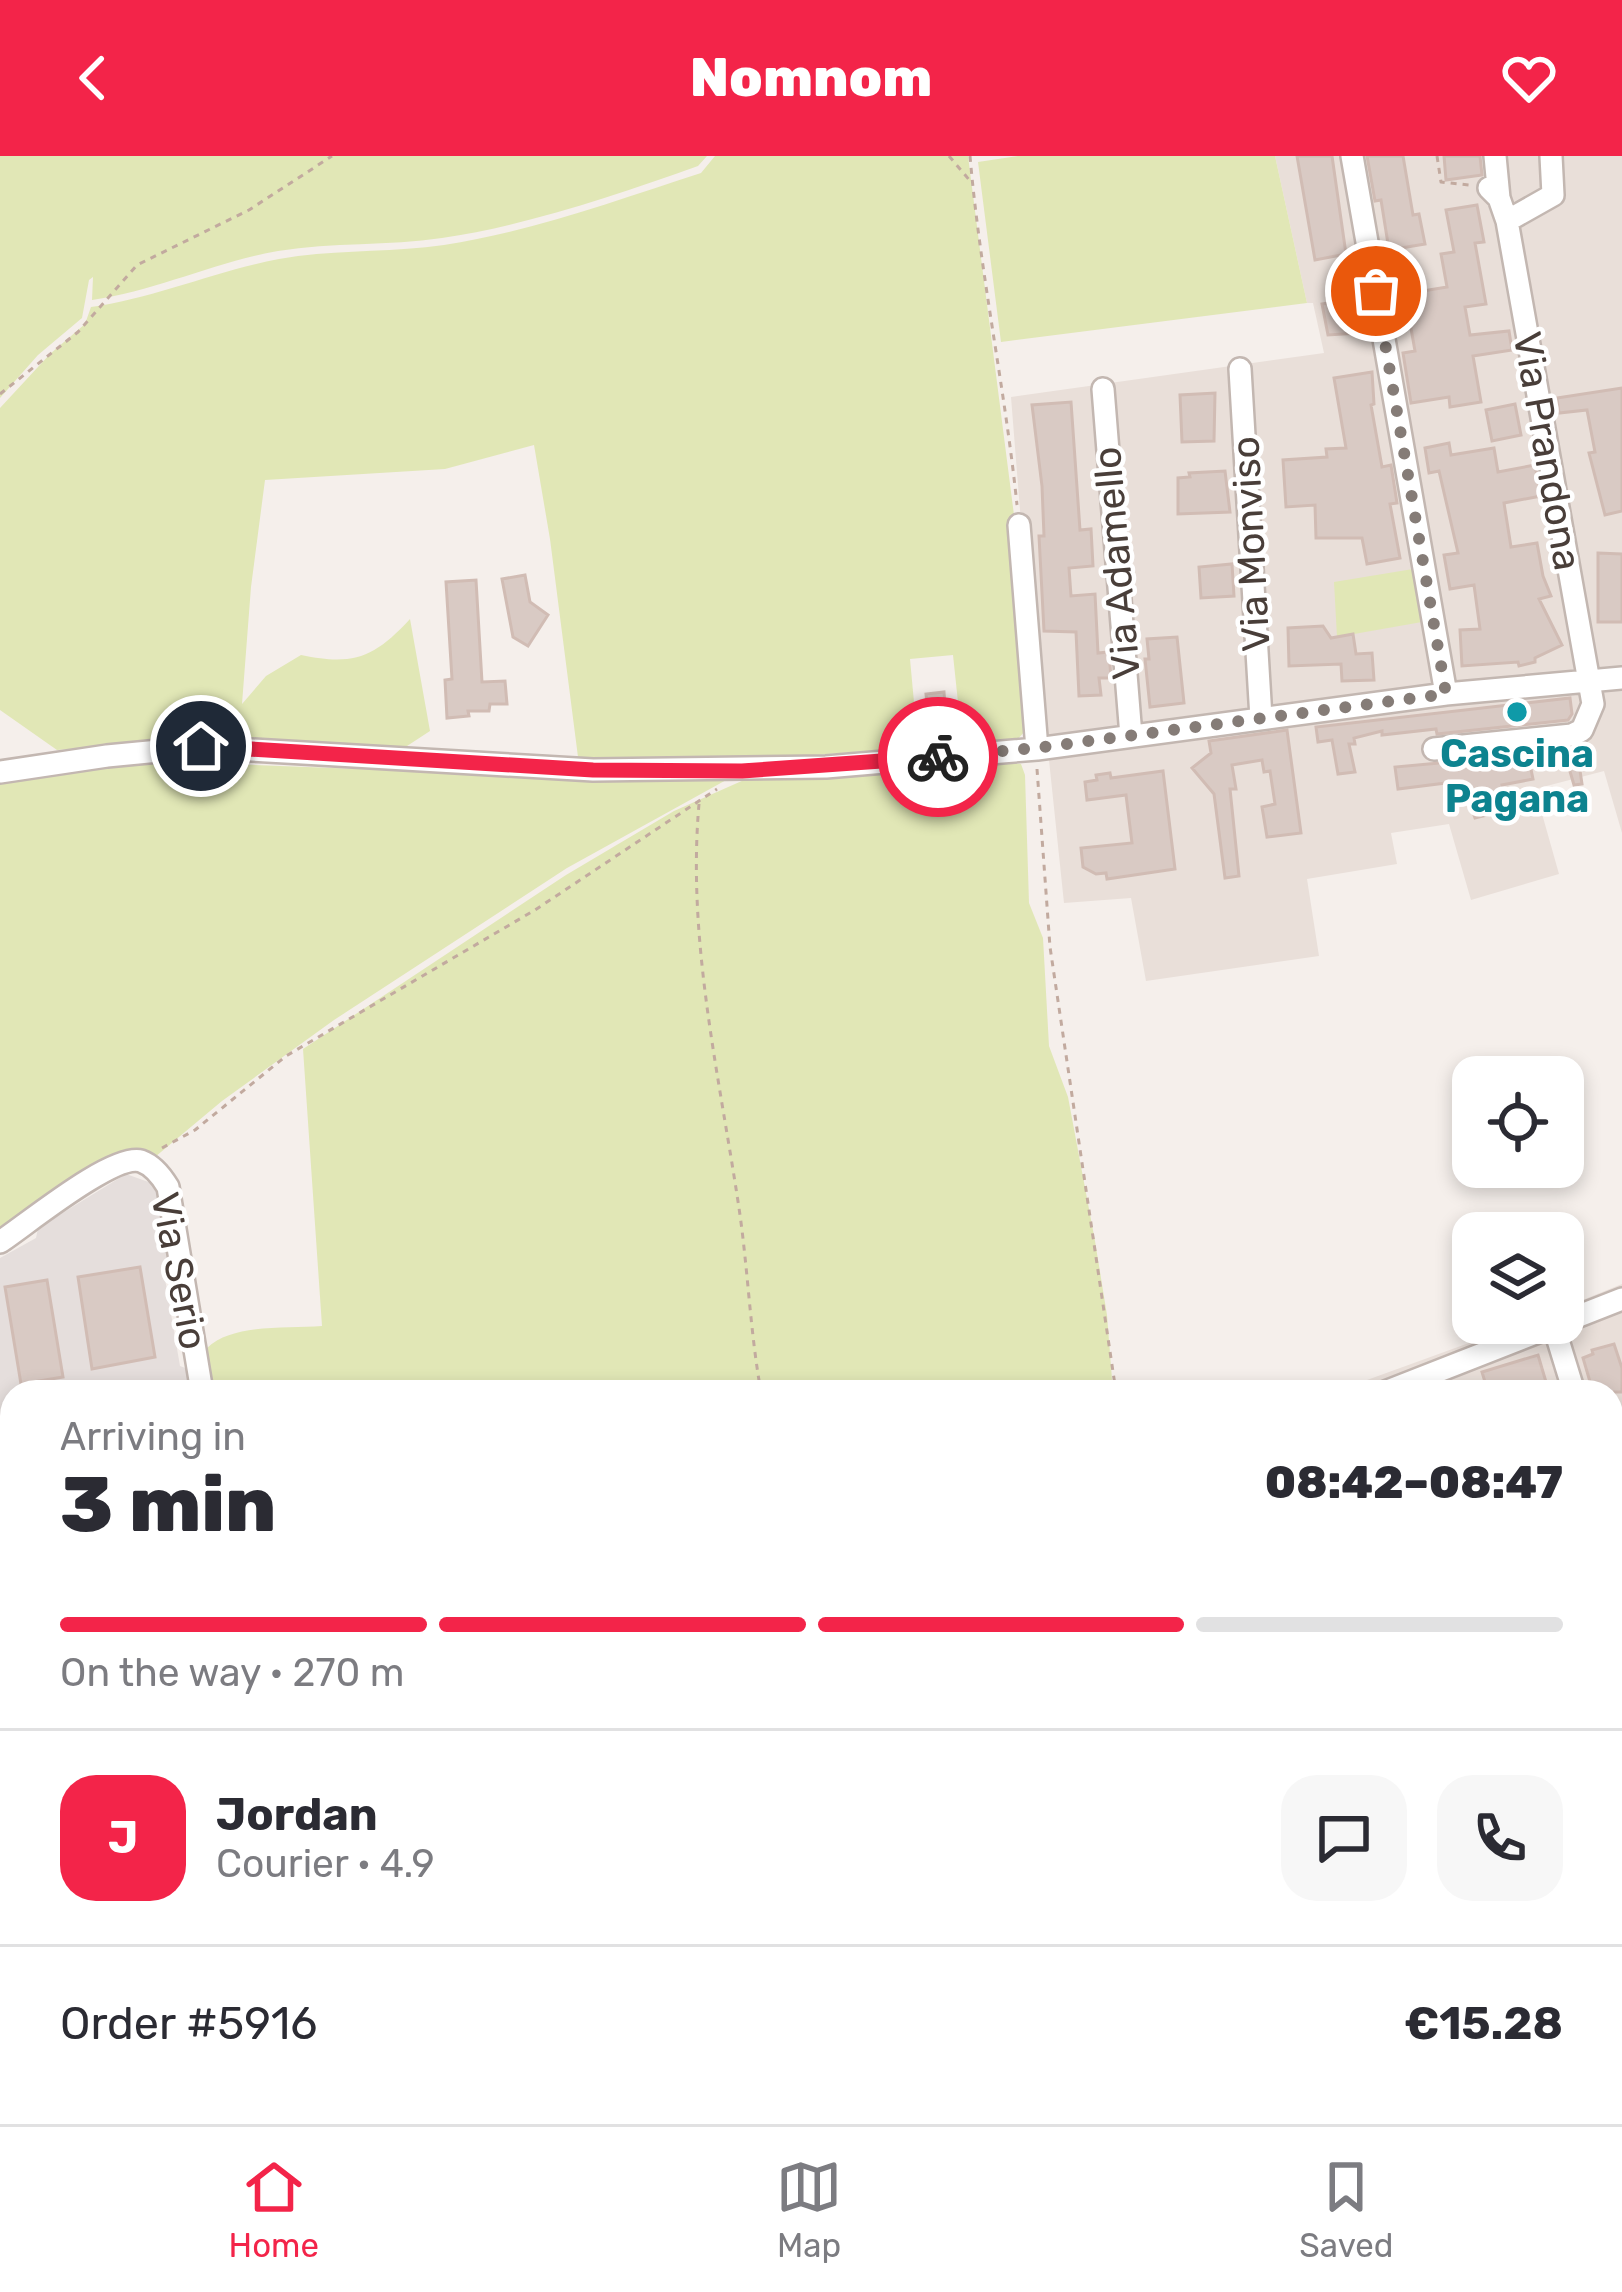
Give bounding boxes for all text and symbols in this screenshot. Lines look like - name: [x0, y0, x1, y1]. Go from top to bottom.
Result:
- icon: back: [60, 45, 126, 111]
- icon: heart: [1496, 45, 1562, 111]
- text: Nomnom: [690, 46, 932, 110]
- pin: [1325, 240, 1427, 342]
- icon: bag: [1343, 258, 1409, 324]
- street label: Via Prandona: [1503, 328, 1591, 574]
- street label: Via Monviso: [1222, 435, 1280, 653]
- street label: Via Adamello: [1084, 445, 1150, 681]
- pin: [150, 695, 252, 797]
- courier: [878, 697, 998, 817]
- marker: Cascina Pagana: [1504, 699, 1530, 725]
- icon: home: [168, 713, 234, 779]
- icon: bike: [905, 724, 971, 790]
- place label: Cascina Pagana: [1440, 731, 1594, 822]
- map controls: [1452, 1056, 1584, 1344]
- button: locate: [1452, 1056, 1584, 1188]
- street label: Via Serio: [141, 1189, 217, 1353]
- button: layers: [1452, 1212, 1584, 1344]
- text: Arriving in: [60, 1414, 246, 1460]
- text: 08:42–08:47: [1265, 1456, 1563, 1509]
- text: 3 min: [60, 1458, 276, 1551]
- text: On the way · 270 m: [60, 1650, 404, 1696]
- button: chat: [1281, 1775, 1407, 1901]
- button: phone: [1437, 1775, 1563, 1901]
- text: Jordan: [216, 1788, 378, 1841]
- text: J: [108, 1811, 138, 1864]
- text: Courier · 4.9: [216, 1841, 435, 1887]
- text: Order #5916: [60, 1997, 317, 2050]
- text: €15.28: [1404, 1997, 1563, 2050]
- tab: Home: [229, 2154, 319, 2265]
- tab: Map: [776, 2154, 842, 2265]
- tab: Saved: [1299, 2154, 1393, 2265]

